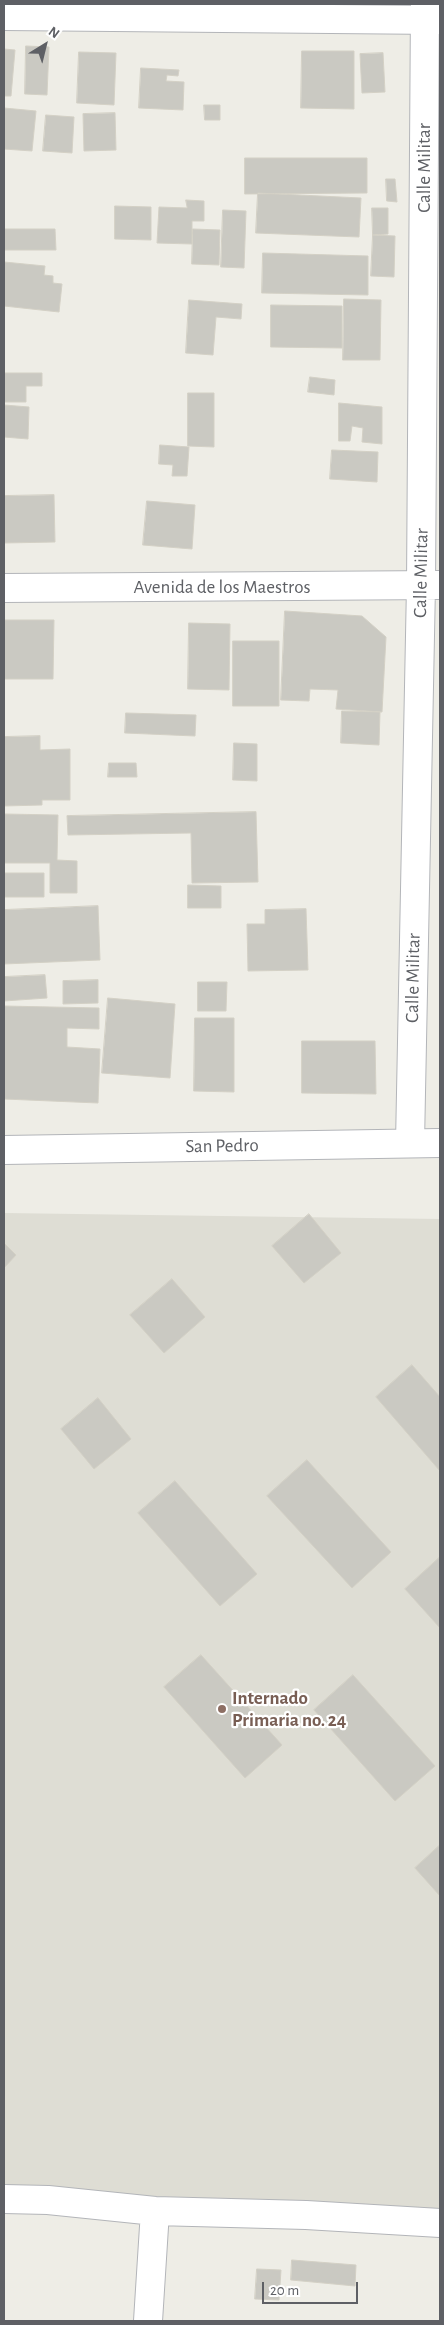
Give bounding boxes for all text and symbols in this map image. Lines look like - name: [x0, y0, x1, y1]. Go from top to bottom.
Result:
- north arrow: [20, 20, 70, 70]
- text: N: [46, 24, 62, 41]
- street label: Calle Militar: [413, 123, 435, 213]
- street label: Calle Militar: [409, 528, 433, 618]
- street label: Avenida de los Maestros: [133, 576, 311, 598]
- street label: Calle Militar: [401, 933, 425, 1023]
- street label: San Pedro: [185, 1134, 259, 1158]
- place label: Internado Primaria no. 24: [232, 1687, 346, 1731]
- marker: Internado Primaria no. 24: [216, 1703, 228, 1715]
- scale bar: [264, 2272, 360, 2304]
- text: 20 m: [270, 2283, 299, 2298]

